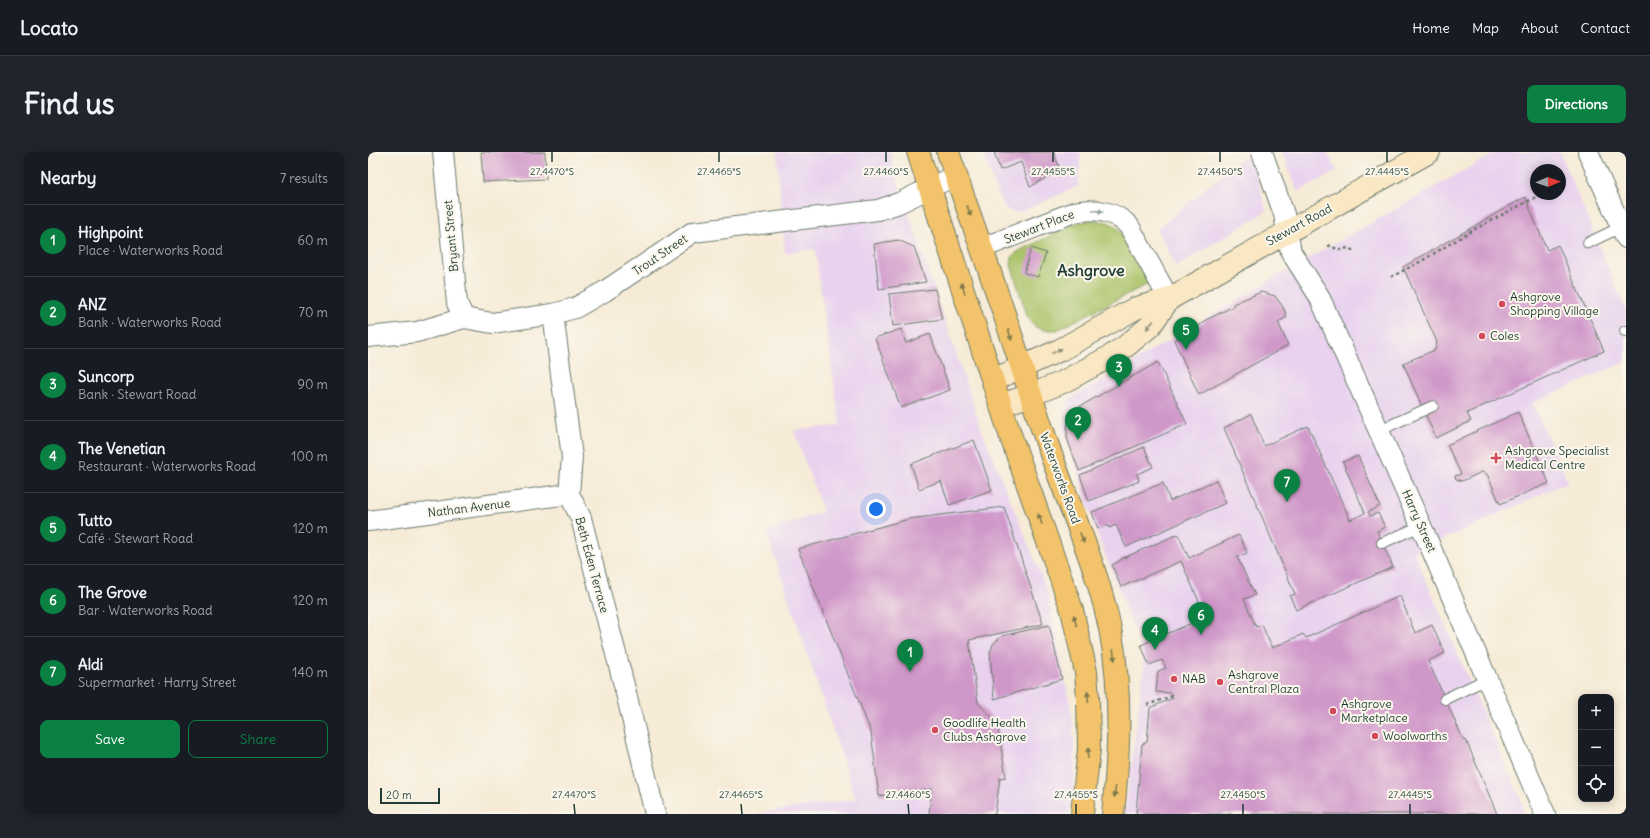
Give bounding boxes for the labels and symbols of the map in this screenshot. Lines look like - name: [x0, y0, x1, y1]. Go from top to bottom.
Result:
- north arrow: [1530, 164, 1566, 200]
- text: 27.4470°S: [530, 165, 574, 178]
- text: 27.4465°S: [697, 165, 742, 178]
- text: 27.4460°S: [863, 165, 909, 178]
- text: 27.4455°S: [1031, 165, 1076, 178]
- text: 27.4450°S: [1197, 165, 1243, 178]
- text: 27.4445°S: [1365, 165, 1410, 178]
- street label: Bryant Street: [440, 199, 461, 273]
- street label: Stewart Road: [1263, 200, 1334, 249]
- one-way arrow: [966, 206, 972, 218]
- street label: Stewart Place: [1002, 206, 1076, 247]
- one-way arrow: [1091, 208, 1104, 214]
- street label: Trout Street: [629, 231, 690, 278]
- district label: Ashgrove: [1057, 260, 1125, 281]
- one-way arrow: [959, 281, 965, 293]
- place label: Ashgrove Shopping Village: [1510, 289, 1599, 318]
- marker: Ashgrove Shopping Village: [1497, 299, 1507, 309]
- pin: 5: [1173, 317, 1199, 350]
- one-way arrow: [1146, 320, 1155, 329]
- place label: Coles: [1490, 328, 1519, 343]
- one-way arrow: [1007, 329, 1013, 341]
- marker: Coles: [1477, 331, 1487, 341]
- one-way arrow: [1051, 348, 1062, 354]
- pin: 3: [1106, 354, 1132, 387]
- pin: 2: [1065, 407, 1091, 440]
- street label: Waterworks Road: [1037, 430, 1084, 526]
- place label: Ashgrove Specialist Medical Centre: [1505, 443, 1609, 472]
- marker: Ashgrove Specialist Medical Centre: [1490, 452, 1502, 464]
- pin: 7: [1274, 469, 1300, 502]
- street label: Harry Street: [1399, 487, 1440, 554]
- street label: Nathan Avenue: [427, 495, 511, 520]
- your location: [866, 499, 886, 519]
- one-way arrow: [1037, 513, 1043, 525]
- street label: Beth Eden Terrace: [572, 515, 613, 615]
- one-way arrow: [1079, 532, 1085, 544]
- pin: 6: [1188, 602, 1214, 635]
- one-way arrow: [1072, 614, 1078, 626]
- pin: 4: [1142, 617, 1168, 650]
- pin: 1: [897, 639, 923, 672]
- one-way arrow: [1111, 649, 1117, 661]
- place label: Ashgrove Central Plaza: [1228, 667, 1300, 696]
- place label: NAB: [1182, 671, 1206, 686]
- marker: NAB: [1169, 674, 1179, 684]
- marker: Ashgrove Central Plaza: [1215, 677, 1225, 687]
- one-way arrow: [1084, 691, 1091, 703]
- place label: Ashgrove Marketplace: [1341, 696, 1408, 725]
- marker: Ashgrove Marketplace: [1328, 706, 1338, 716]
- place label: Goodlife Health Clubs Ashgrove: [943, 715, 1026, 744]
- marker: Goodlife Health Clubs Ashgrove: [930, 725, 940, 735]
- place label: Woolworths: [1383, 728, 1447, 743]
- marker: Woolworths: [1370, 731, 1380, 741]
- one-way arrow: [1085, 747, 1092, 759]
- scale bar: [380, 786, 440, 805]
- one-way arrow: [1112, 786, 1119, 798]
- text: 27.4470°S: [552, 788, 596, 801]
- text: 27.4465°S: [719, 788, 764, 801]
- text: 27.4460°S: [885, 788, 931, 801]
- text: 27.4455°S: [1054, 788, 1099, 801]
- text: 27.4450°S: [1220, 788, 1266, 801]
- text: 27.4445°S: [1388, 788, 1433, 801]

